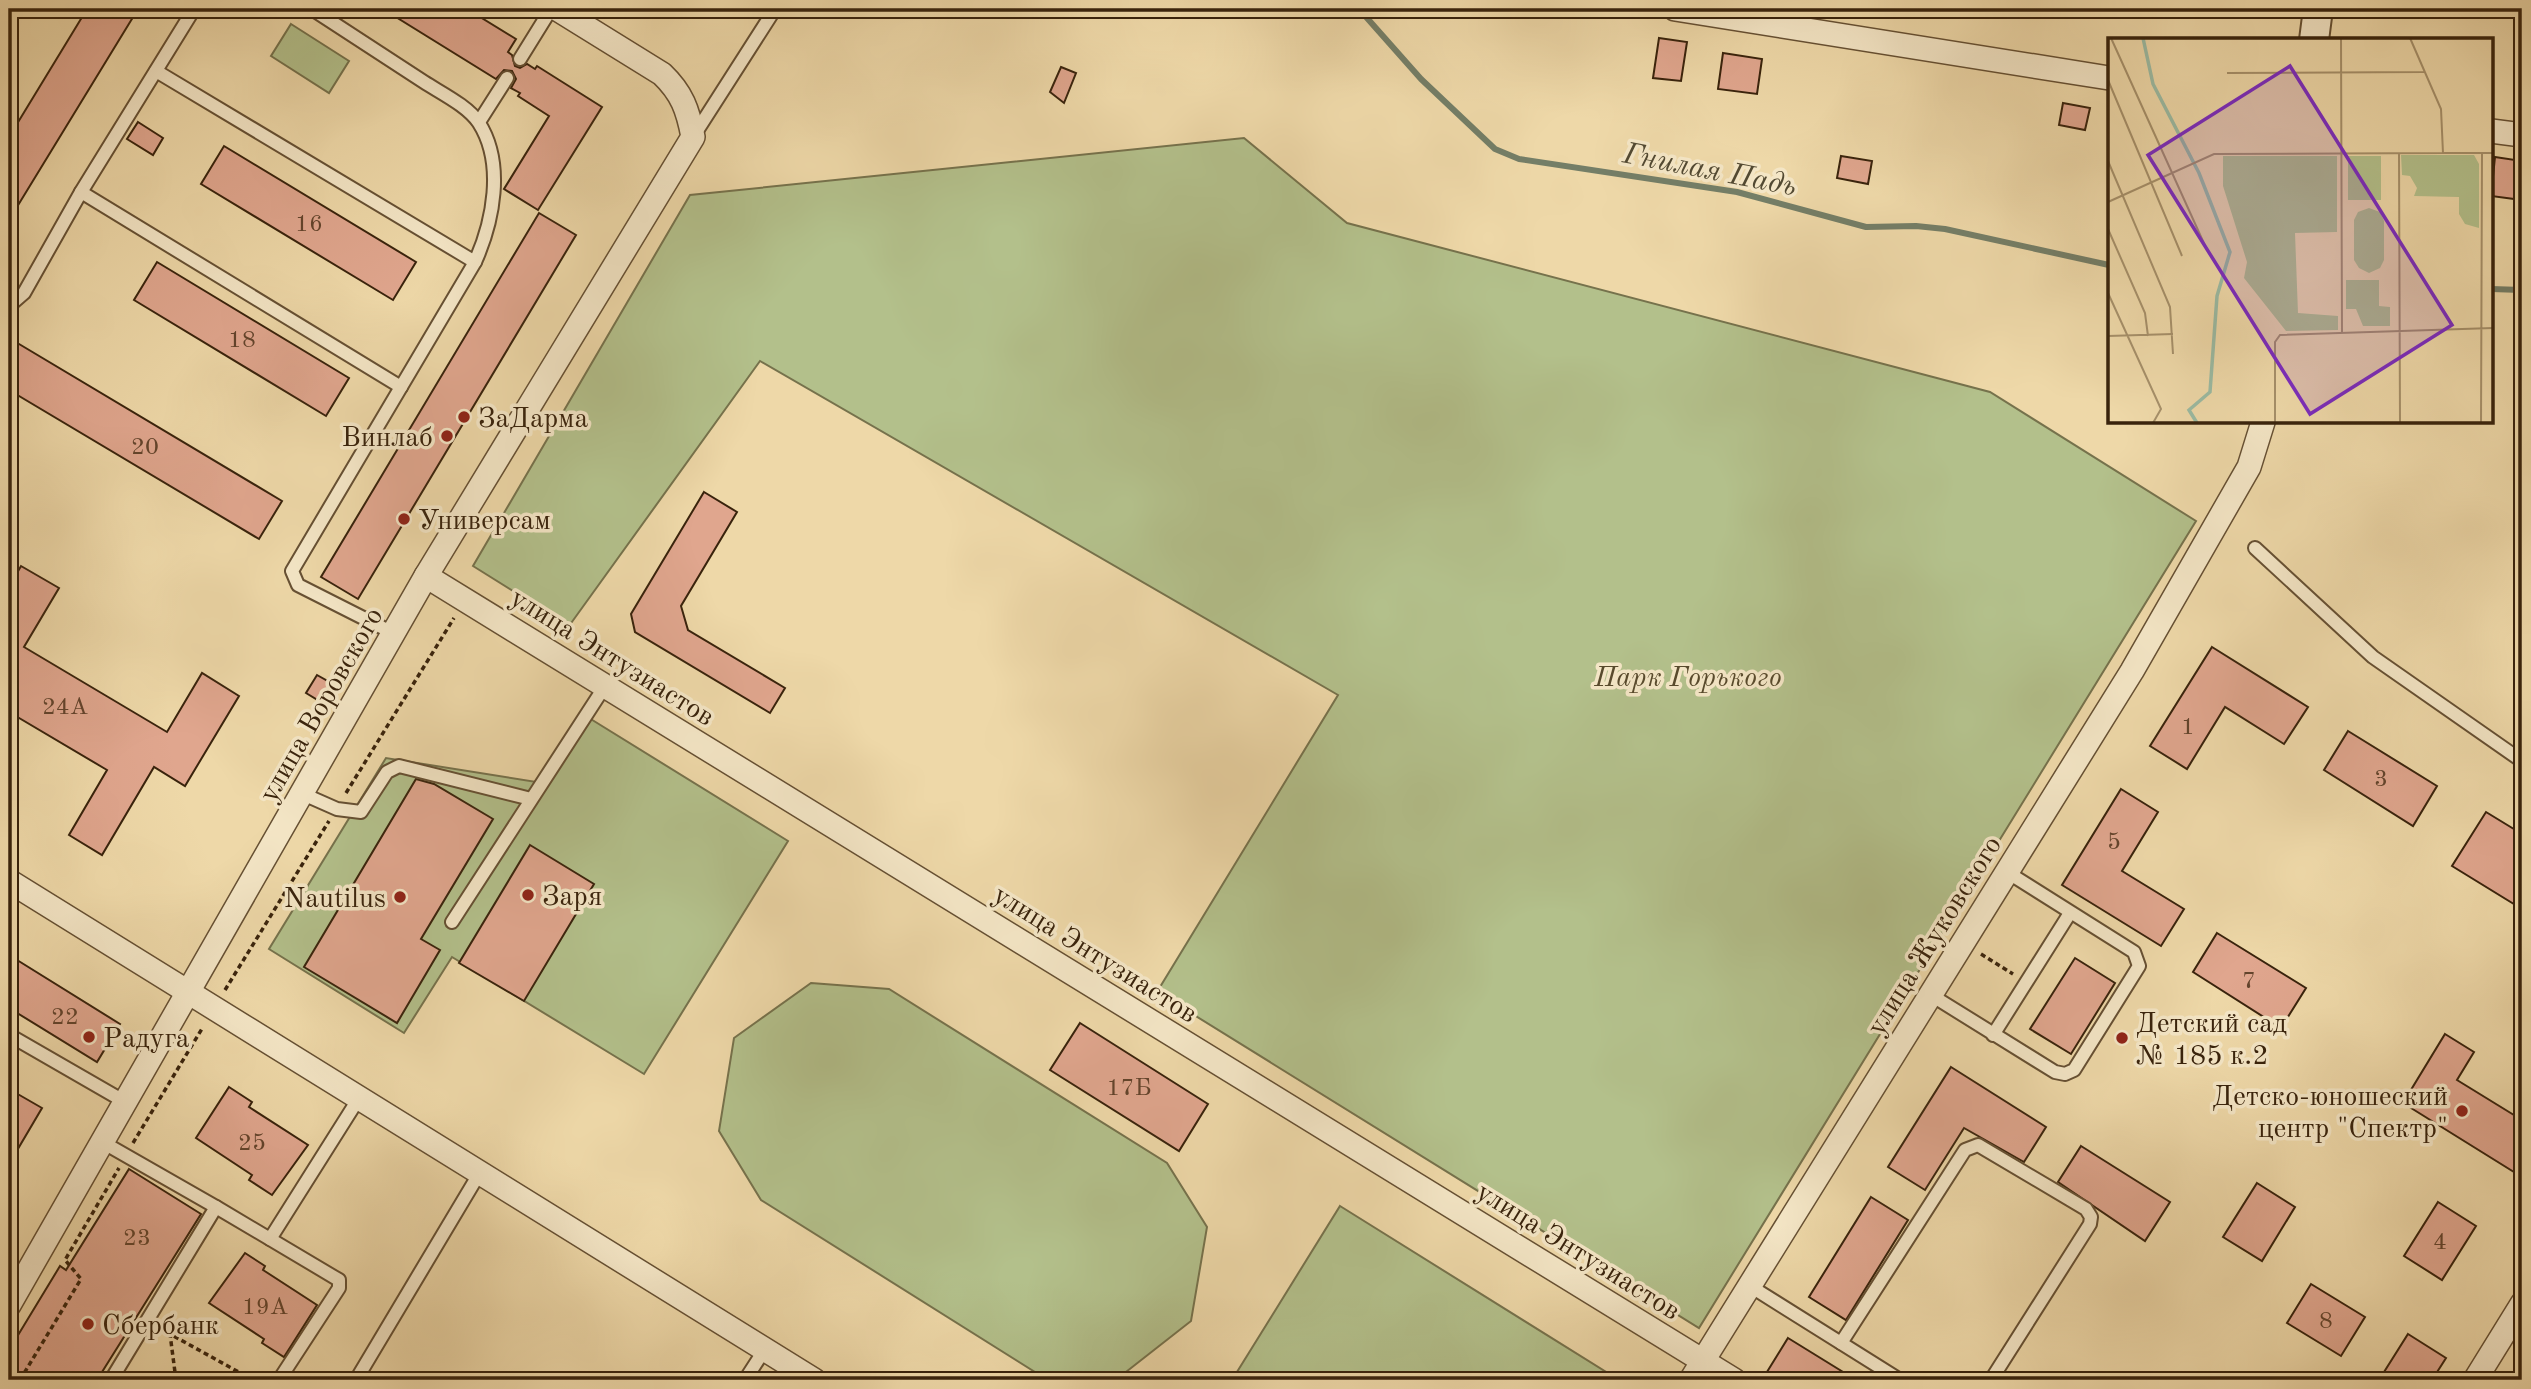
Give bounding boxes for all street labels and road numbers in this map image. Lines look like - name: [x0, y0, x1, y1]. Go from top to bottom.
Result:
- street label: улица Энтузиастов: [505, 585, 718, 733]
- street label: улица Воровского: [256, 604, 390, 807]
- street label: улица Жуковского: [1863, 832, 2008, 1041]
- street label: улица Энтузиастов: [988, 882, 1201, 1030]
- street label: улица Энтузиастов: [1471, 1179, 1684, 1327]

